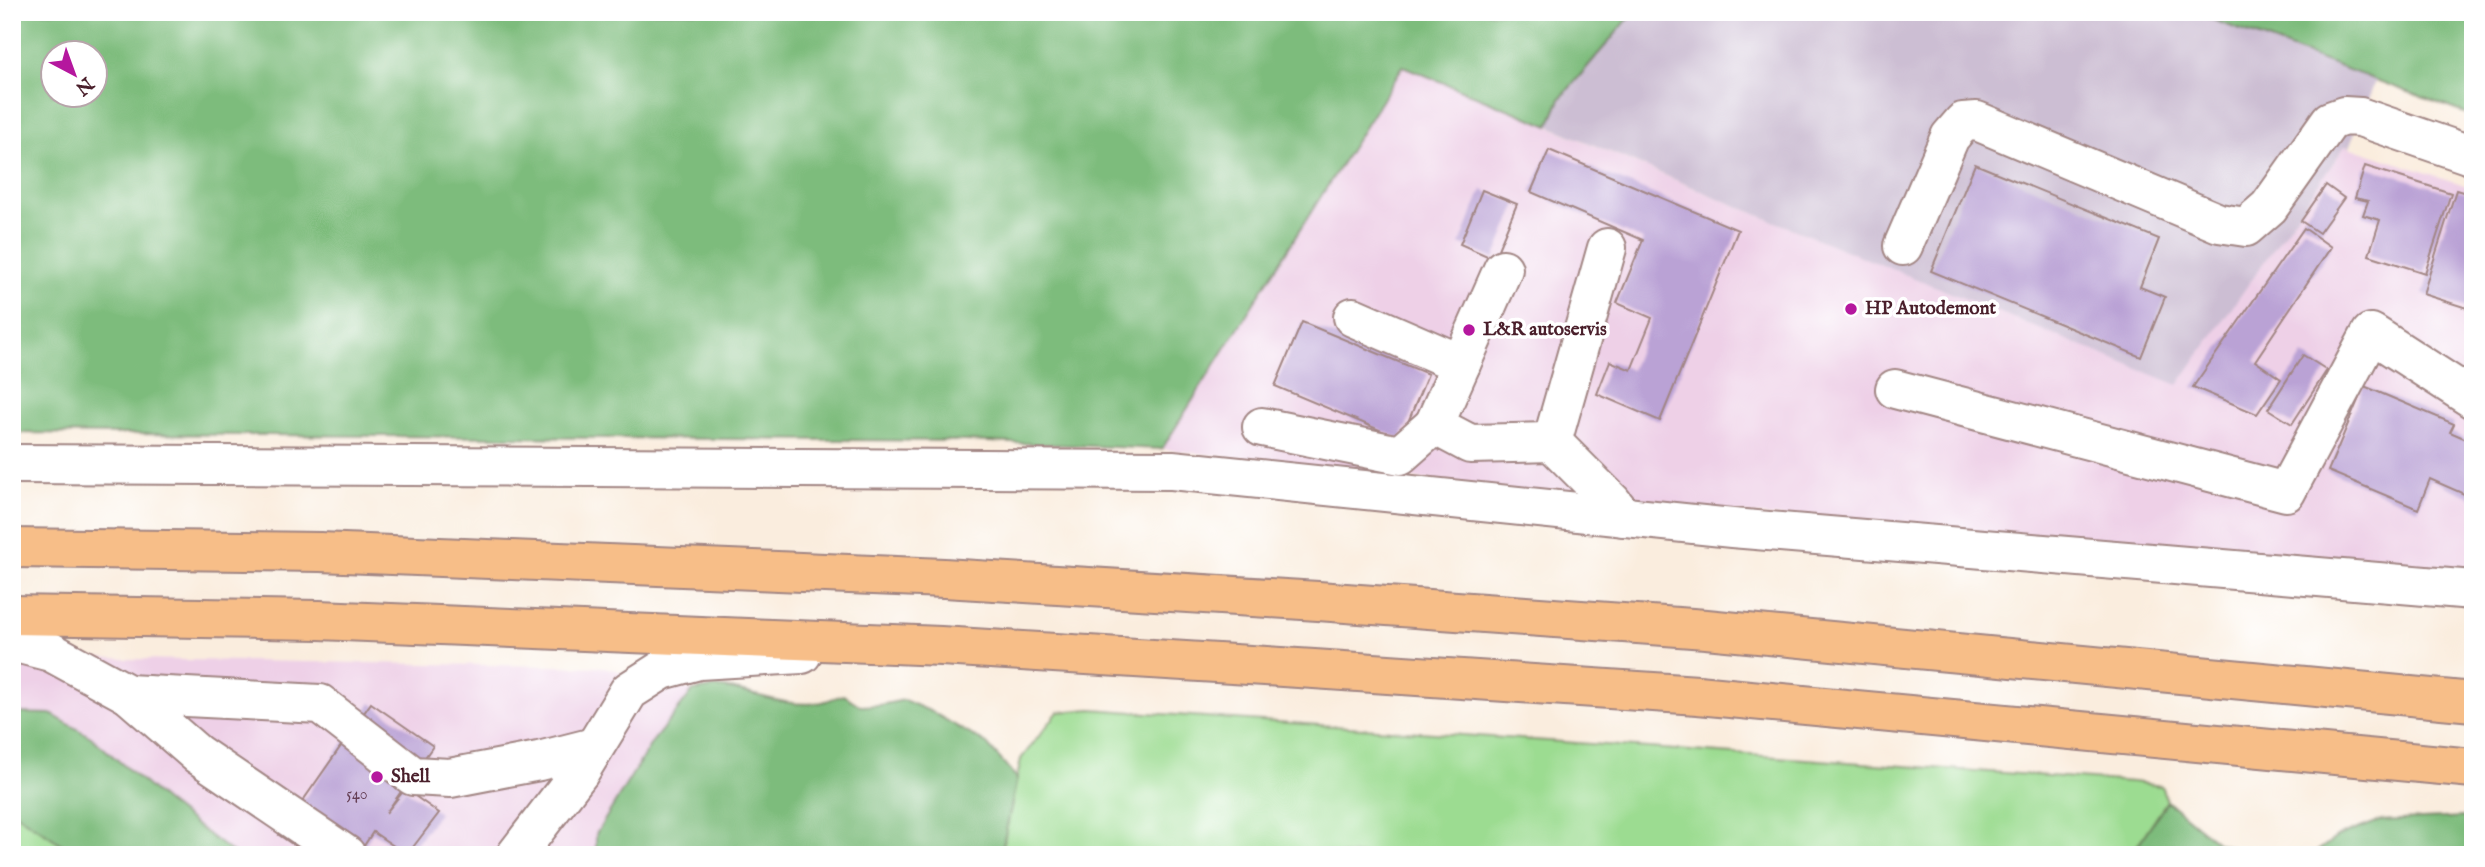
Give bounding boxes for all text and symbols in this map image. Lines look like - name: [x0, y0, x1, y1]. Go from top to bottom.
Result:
- north arrow: [38, 38, 108, 108]
- text: N: [69, 70, 99, 100]
- place label: HP Autodemont: [1865, 297, 1997, 321]
- marker: HP Autodemont: [1843, 301, 1859, 317]
- place label: L&R autoservis: [1483, 318, 1607, 342]
- marker: L&R autoservis: [1461, 322, 1477, 338]
- place label: Shell: [391, 765, 431, 789]
- marker: Shell: [369, 769, 385, 785]
- house number: 540: [346, 785, 368, 805]

